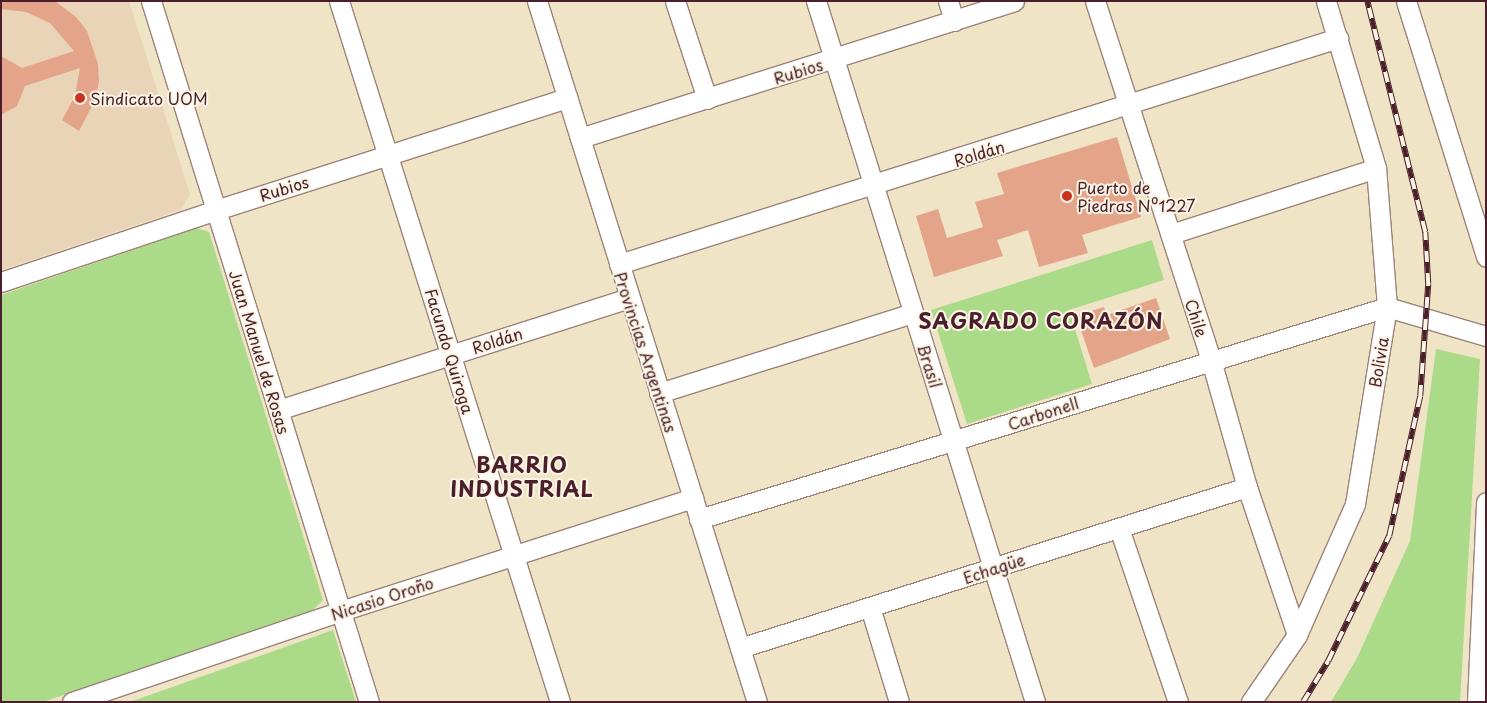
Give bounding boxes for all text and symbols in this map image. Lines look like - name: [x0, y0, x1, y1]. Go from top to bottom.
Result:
- street label: Rubios: [771, 54, 825, 88]
- place label: Sindicato UOM: [90, 88, 208, 108]
- marker: Sindicato UOM: [74, 92, 86, 104]
- street label: Roldán: [951, 136, 1007, 170]
- street label: Rubios: [257, 171, 311, 205]
- place label: Puerto de Piedras Nº1227: [1077, 177, 1195, 215]
- marker: Puerto de Piedras Nº1227: [1061, 190, 1073, 202]
- street label: Juan Manuel de Rosas: [226, 267, 294, 437]
- street label: Provincias Argentinas: [611, 270, 681, 434]
- street label: Facundo Quiroga: [422, 285, 478, 417]
- street label: Chile: [1182, 297, 1212, 339]
- district label: SAGRADO CORAZÓN: [918, 307, 1164, 333]
- street label: Roldán: [469, 323, 525, 357]
- street label: Bolivia: [1365, 335, 1391, 389]
- street label: Brasil: [914, 342, 946, 390]
- street label: Carbonell: [1005, 393, 1081, 433]
- district label: BARRIO INDUSTRIAL: [450, 451, 594, 501]
- street label: Echagüe: [961, 549, 1027, 587]
- street label: Nicasio Oroño: [328, 572, 436, 624]

